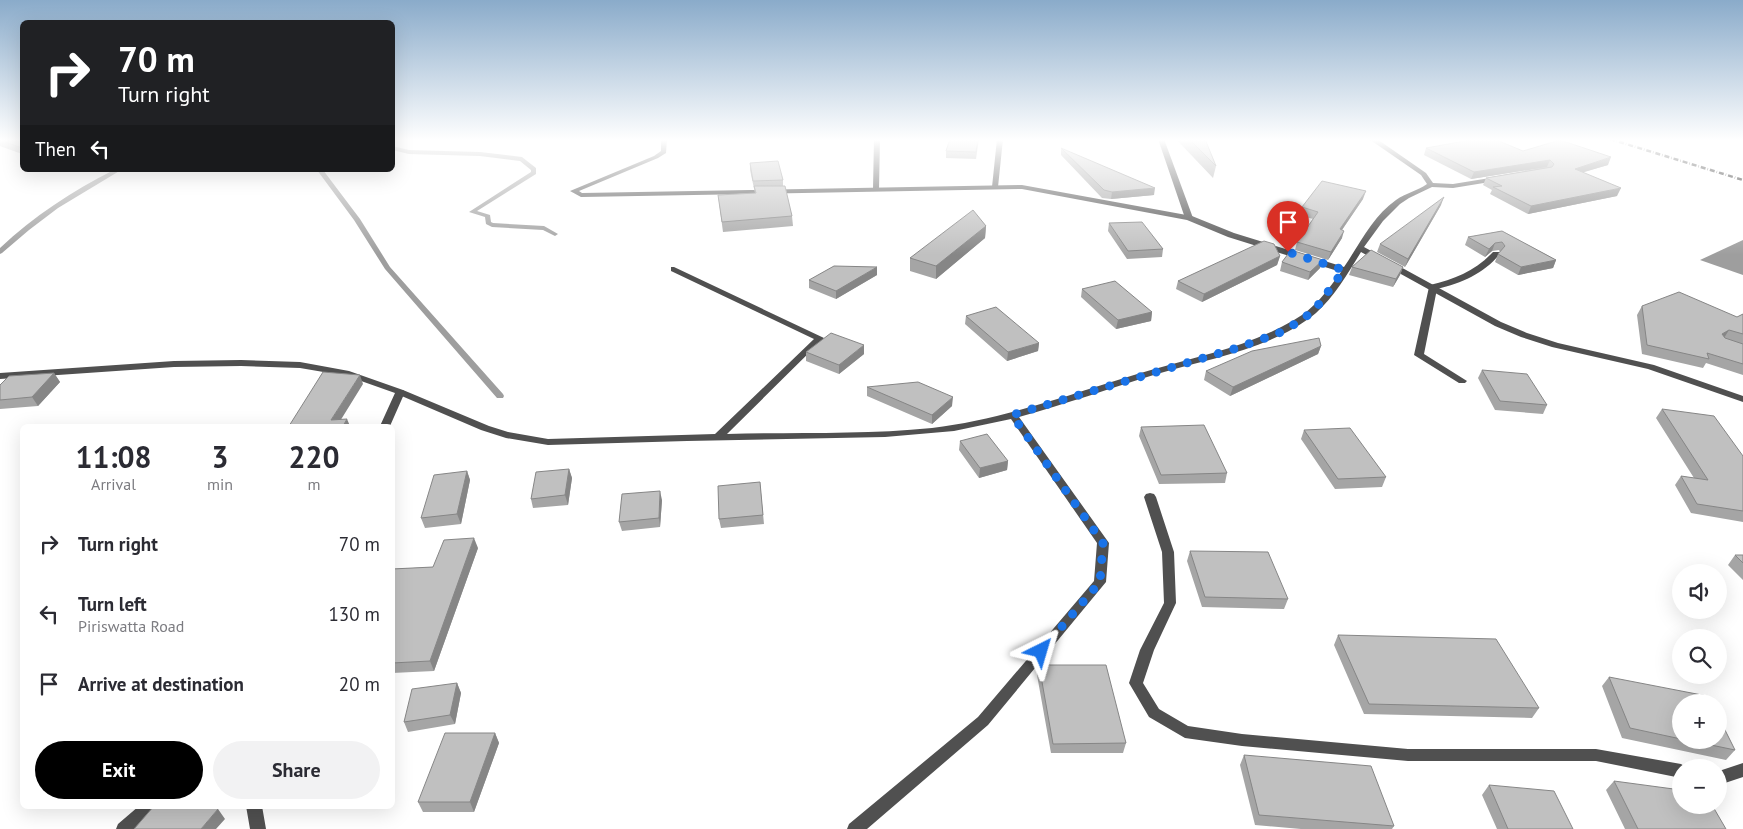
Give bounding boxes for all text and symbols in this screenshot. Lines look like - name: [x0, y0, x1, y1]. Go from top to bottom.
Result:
- text: 70 m: [118, 36, 195, 82]
- icon: right: [35, 40, 100, 105]
- text: Turn right: [118, 80, 210, 108]
- icon: left: [86, 135, 114, 163]
- text: Then: [35, 137, 76, 161]
- pin: [1267, 201, 1309, 252]
- icon: arrive: [1274, 208, 1302, 236]
- text: 11:08: [75, 437, 152, 476]
- text: 3: [212, 437, 229, 476]
- text: 220: [288, 437, 340, 476]
- text: Arrival: [91, 474, 136, 494]
- text: min: [207, 474, 233, 494]
- text: m: [308, 474, 321, 494]
- icon: right: [35, 530, 63, 558]
- text: Turn right: [78, 532, 158, 556]
- text: 70 m: [339, 532, 380, 556]
- map controls: [1672, 564, 1727, 814]
- button: sound: [1672, 564, 1727, 619]
- text: Turn left: [78, 592, 147, 616]
- icon: left: [35, 600, 63, 628]
- text: 130 m: [328, 602, 380, 626]
- text: Piriswatta Road: [78, 616, 184, 636]
- position arrow: [1014, 624, 1066, 676]
- button: search: [1672, 629, 1727, 684]
- icon: arrive: [35, 670, 63, 698]
- text: Arrive at destination: [78, 672, 244, 696]
- text: 20 m: [339, 672, 380, 696]
- button: +: [1672, 694, 1727, 749]
- button: Exit: [35, 741, 203, 799]
- button: Share: [213, 741, 380, 799]
- button: −: [1672, 759, 1727, 814]

